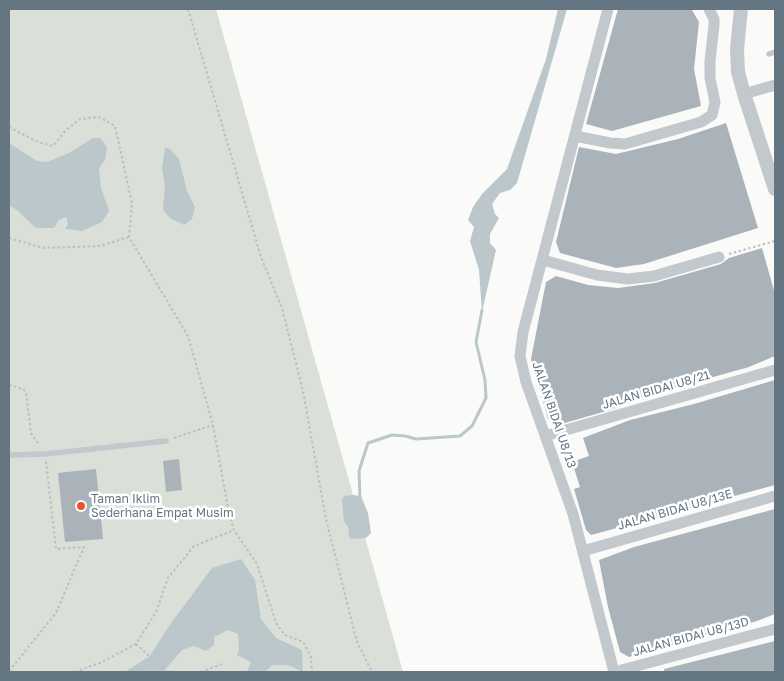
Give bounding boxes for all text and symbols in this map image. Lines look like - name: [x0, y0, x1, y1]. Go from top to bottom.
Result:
- street label: JALAN BIDAI U8/13: [529, 360, 579, 470]
- street label: JALAN BIDAI U8/21: [601, 368, 711, 412]
- street label: JALAN BIDAI U8/13E: [616, 487, 734, 533]
- place label: Taman Iklim Sederhana Empat Musim: [91, 492, 234, 520]
- marker: Taman Iklim Sederhana Empat Musim: [75, 500, 87, 512]
- street label: JALAN BIDAI U8/13D: [631, 615, 751, 659]

